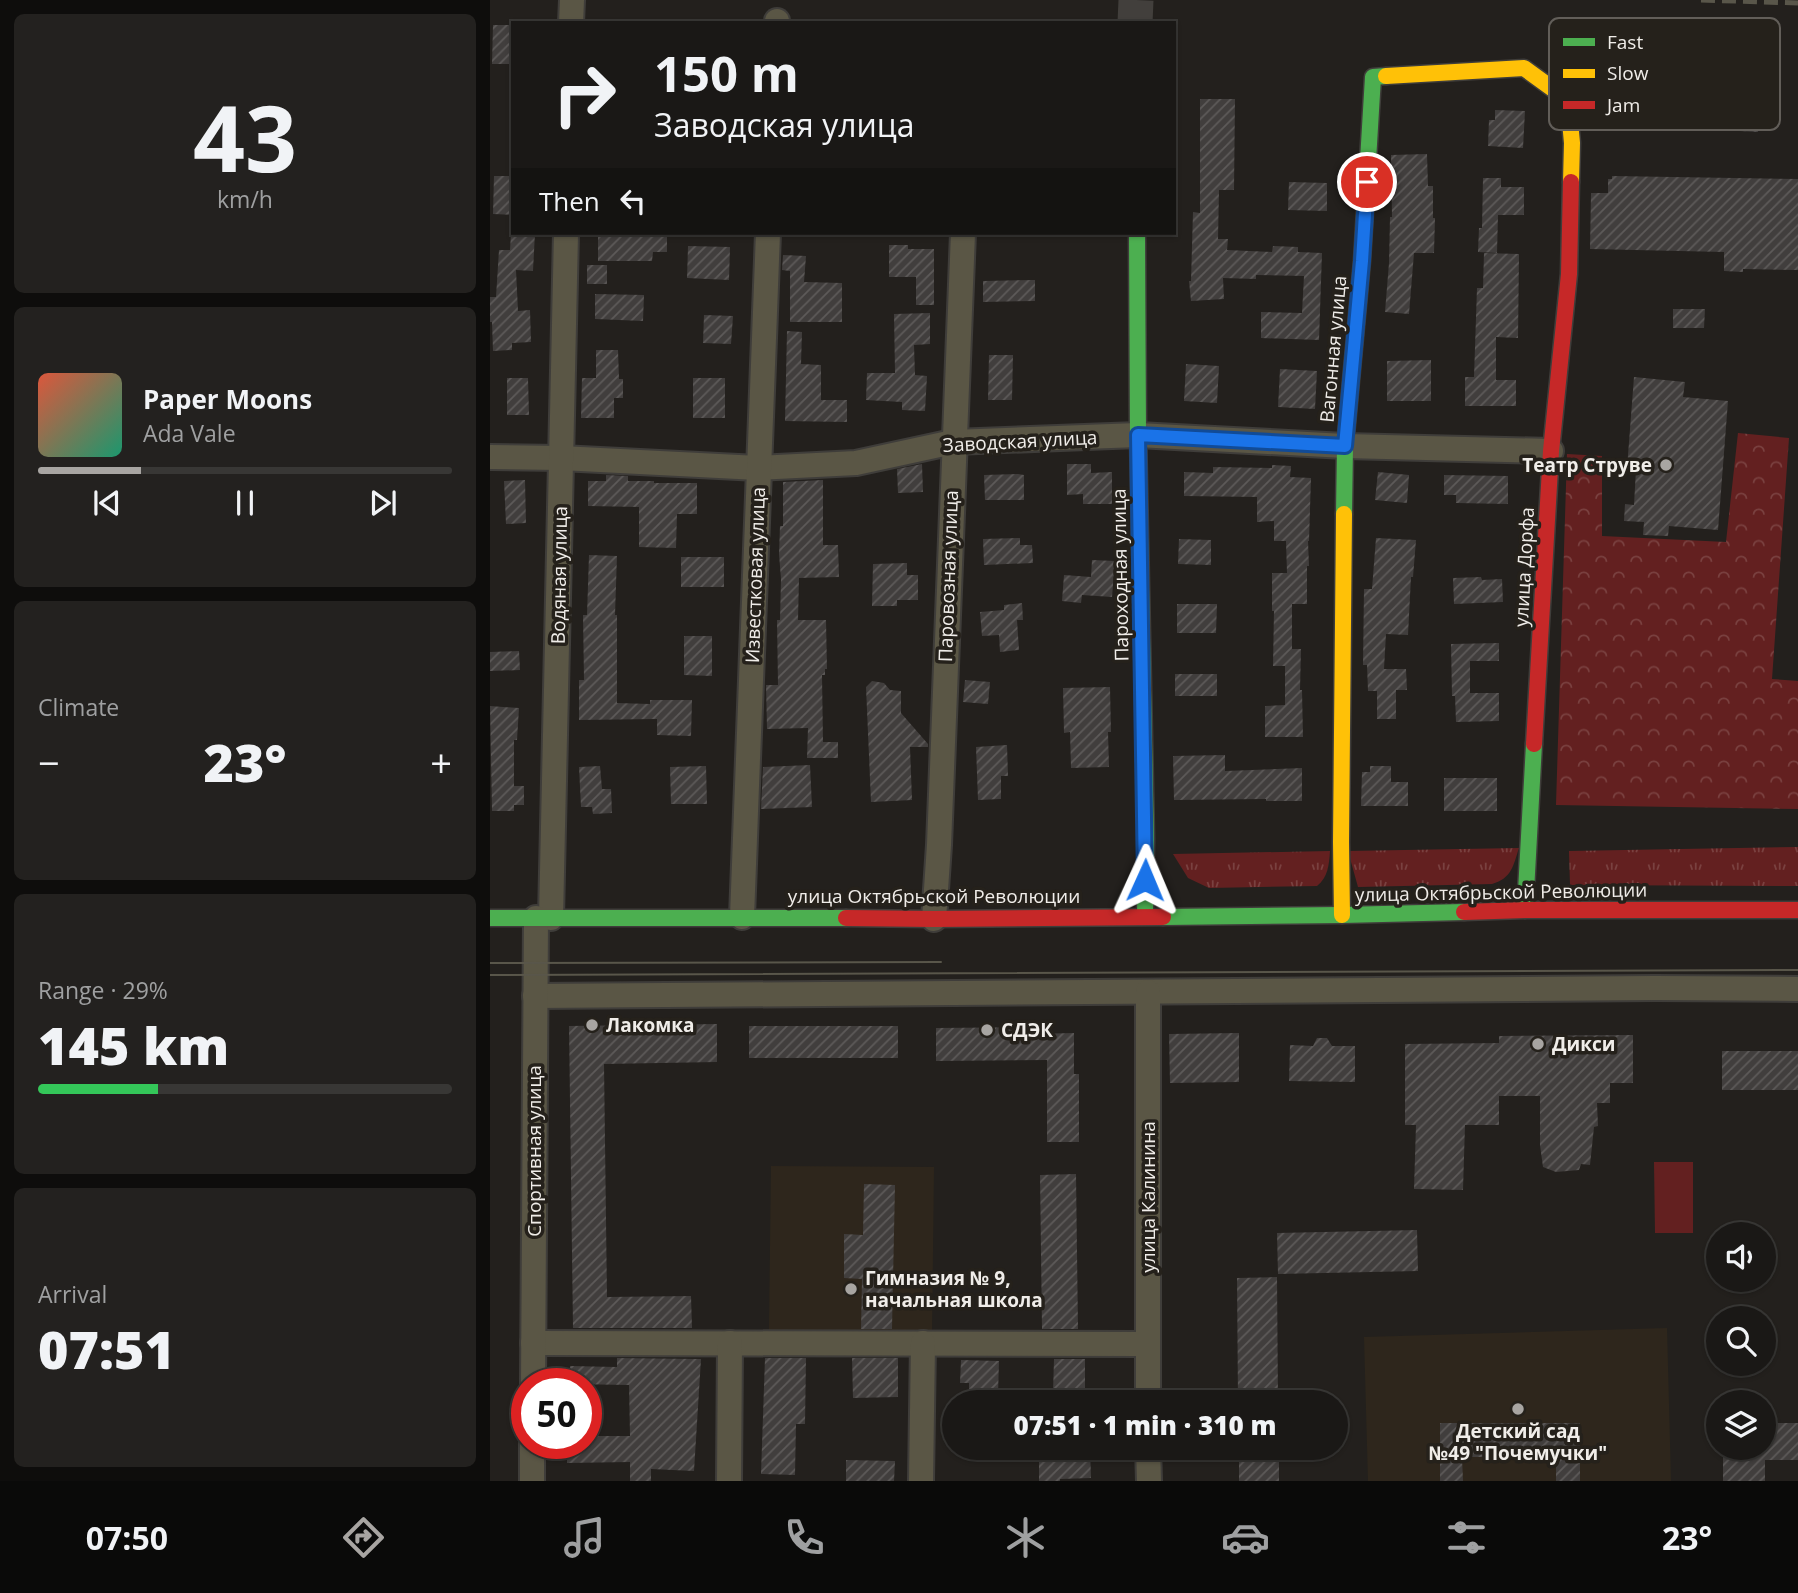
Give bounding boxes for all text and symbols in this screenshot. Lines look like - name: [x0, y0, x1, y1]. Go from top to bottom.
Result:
- legend: [1549, 18, 1780, 130]
- text: Fast: [1607, 29, 1643, 55]
- text: 150 m: [654, 40, 799, 106]
- icon: right: [539, 49, 630, 140]
- text: Slow: [1607, 60, 1649, 86]
- text: 43: [193, 75, 297, 199]
- text: Jam: [1605, 92, 1640, 118]
- text: Заводская улица: [654, 103, 915, 146]
- pin: [1337, 152, 1397, 212]
- icon: arrive: [1348, 163, 1386, 201]
- icon: left: [614, 182, 652, 220]
- text: km/h: [217, 183, 273, 215]
- text: Then: [539, 183, 600, 219]
- street label: Вагонная улица: [1314, 274, 1352, 424]
- text: Paper Moons: [143, 381, 312, 417]
- text: Ada Vale: [143, 417, 236, 449]
- street label: Заводская улица: [942, 424, 1098, 458]
- place label: Театр Струве: [1522, 452, 1652, 478]
- marker: Театр Струве: [1658, 457, 1674, 473]
- icon: previous: [88, 484, 126, 522]
- icon: pause: [226, 484, 264, 522]
- icon: next: [364, 484, 402, 522]
- street label: Известковая улица: [739, 486, 771, 664]
- street label: Пароходная улица: [1105, 488, 1135, 662]
- street label: Паровозная улица: [932, 490, 964, 662]
- street label: Водяная улица: [545, 506, 573, 644]
- street label: улица Дорфа: [1508, 506, 1540, 628]
- text: Climate: [38, 691, 119, 723]
- text: 23°: [204, 726, 286, 797]
- text: −: [38, 736, 60, 788]
- text: +: [430, 736, 452, 788]
- position arrow: [1108, 843, 1182, 917]
- street label: улица Октябрьской Революции: [1355, 876, 1647, 908]
- street label: улица Октябрьской Революции: [788, 883, 1080, 909]
- text: Range · 29%: [38, 974, 168, 1006]
- text: 145 km: [38, 1009, 229, 1080]
- place label: Лакомка: [606, 1012, 694, 1038]
- marker: Лакомка: [584, 1017, 600, 1033]
- place label: СДЭК: [1001, 1017, 1053, 1043]
- marker: СДЭК: [979, 1022, 995, 1038]
- place label: Дикси: [1552, 1031, 1615, 1057]
- marker: Дикси: [1530, 1036, 1546, 1052]
- street label: Спортивная улица: [521, 1065, 547, 1237]
- street label: улица Калинина: [1135, 1121, 1161, 1273]
- map controls: [1706, 1222, 1776, 1460]
- button: sound: [1706, 1222, 1776, 1292]
- place label: Гимназия № 9, начальная школа: [865, 1265, 1043, 1313]
- text: Arrival: [38, 1278, 107, 1310]
- marker: Гимназия № 9, начальная школа: [843, 1281, 859, 1297]
- button: search: [1706, 1306, 1776, 1376]
- text: 07:51: [38, 1313, 175, 1384]
- speed limit sign: 50: [511, 1368, 602, 1459]
- button: layers: [1706, 1390, 1776, 1460]
- marker: Детский сад №49 "Почемучки": [1510, 1401, 1526, 1417]
- text: 07:51 · 1 min · 310 m: [1014, 1407, 1276, 1443]
- place label: Детский сад №49 "Почемучки": [1429, 1418, 1607, 1466]
- icon: directions: [339, 1513, 388, 1562]
- icon: music: [560, 1513, 609, 1562]
- icon: phone: [780, 1513, 829, 1562]
- icon: climate: [1001, 1513, 1050, 1562]
- icon: car: [1221, 1513, 1270, 1562]
- icon: filters: [1442, 1513, 1491, 1562]
- text: 07:50: [86, 1516, 168, 1559]
- text: 23°: [1662, 1516, 1712, 1559]

